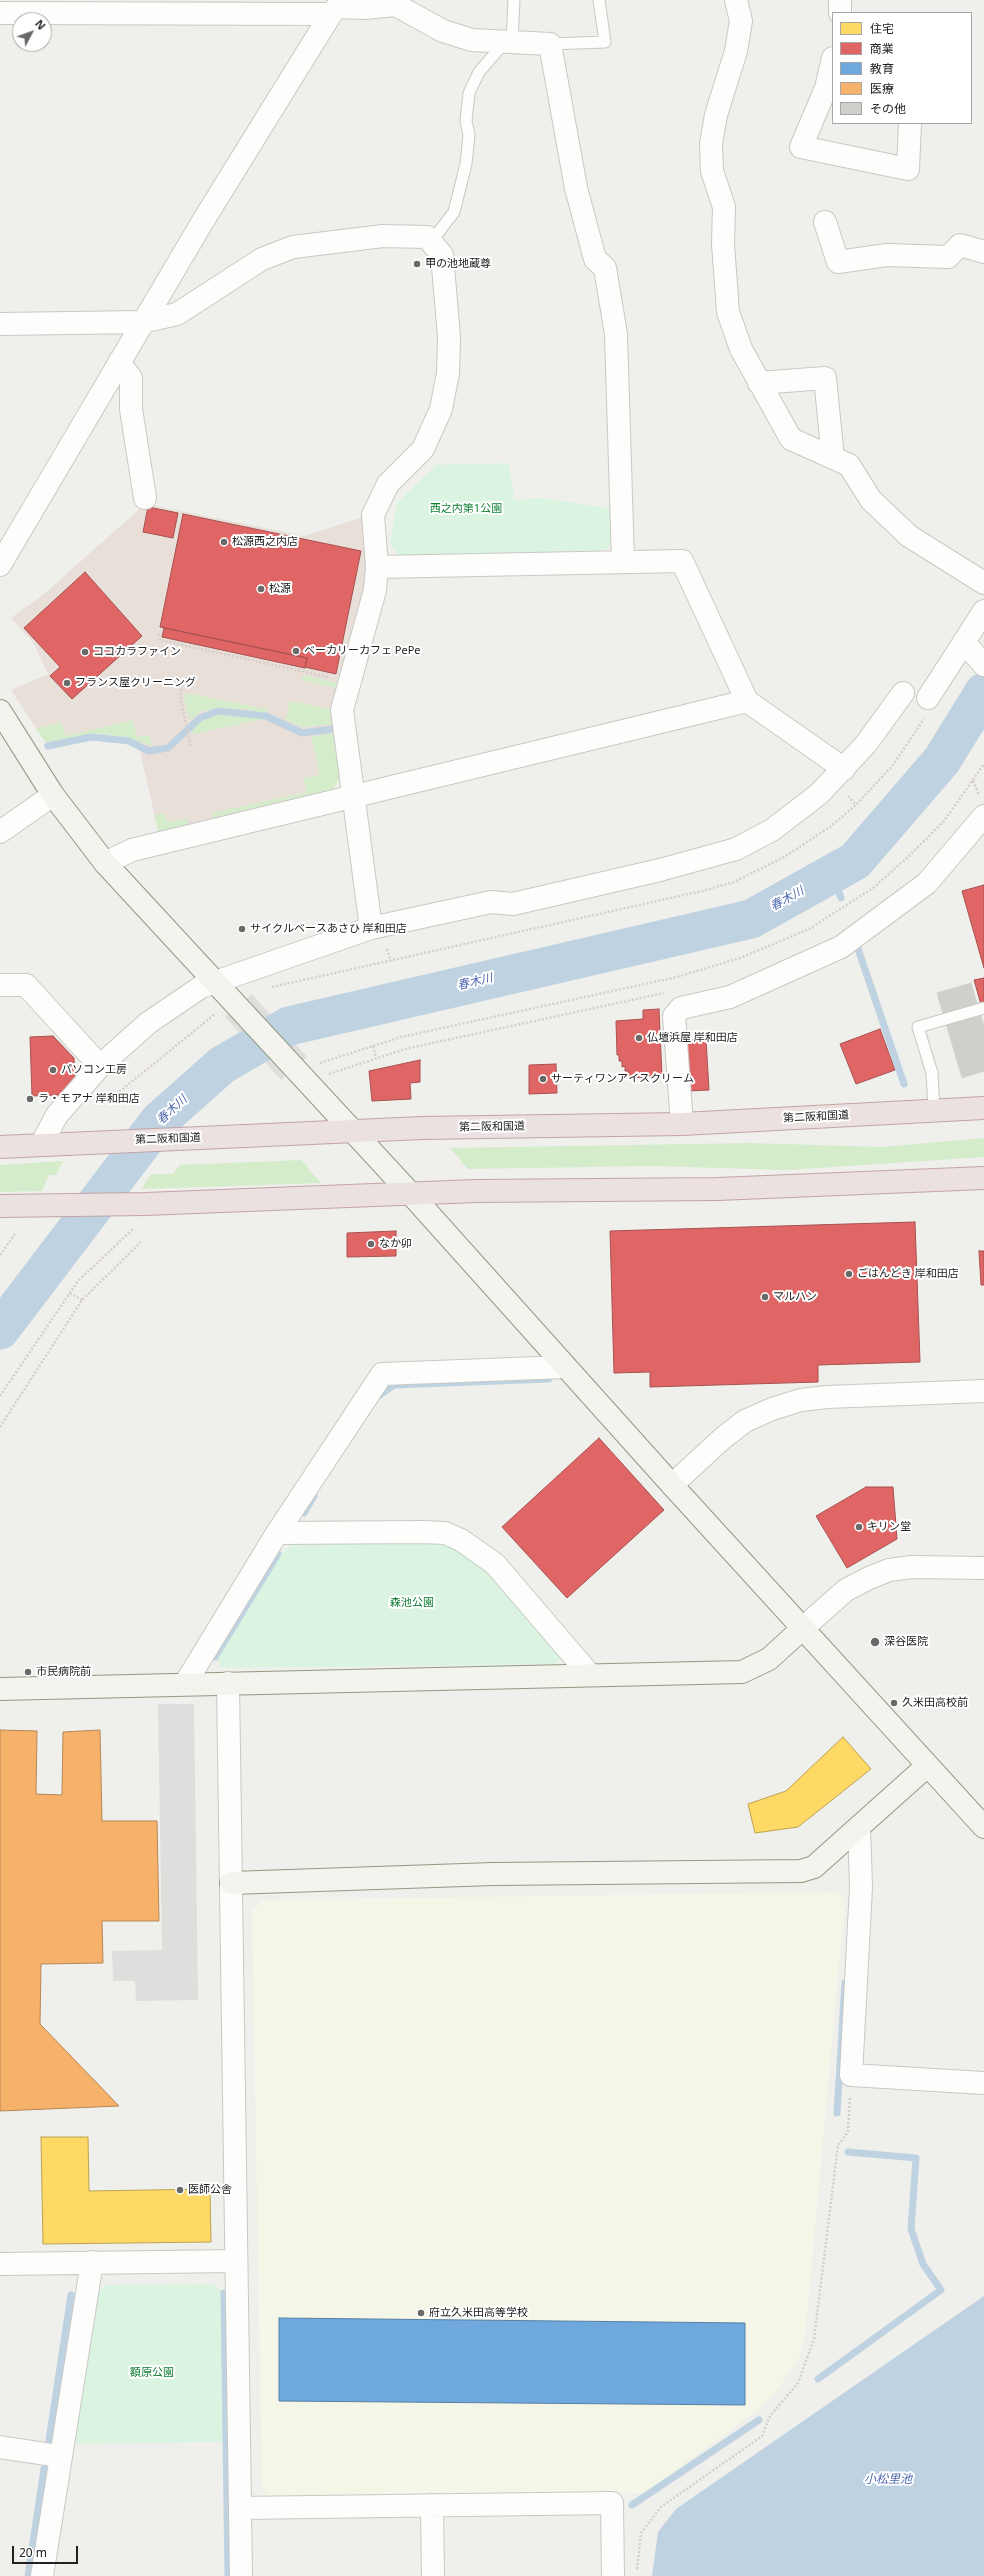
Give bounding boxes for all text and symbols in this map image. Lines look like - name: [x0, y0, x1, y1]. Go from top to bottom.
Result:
- north arrow: [12, 12, 52, 52]
- legend: [832, 12, 972, 124]
- text: N: [32, 16, 49, 33]
- text: 住宅: [870, 20, 894, 37]
- text: 商業: [870, 40, 894, 57]
- text: 教育: [870, 60, 894, 77]
- text: 医療: [870, 80, 894, 97]
- text: その他: [870, 100, 906, 117]
- place label: 甲の池地蔵尊: [425, 257, 491, 271]
- marker: 甲の池地蔵尊: [412, 259, 422, 269]
- park label: 西之内第1公園: [430, 502, 502, 516]
- place label: 松源西之内店: [232, 535, 298, 549]
- marker: 松源西之内店: [219, 537, 229, 547]
- place label: 松源: [269, 582, 291, 596]
- marker: 松源: [256, 584, 266, 594]
- place label: ベーカリーカフェ PePe: [304, 644, 421, 658]
- place label: ココカラファイン: [93, 645, 181, 659]
- marker: ベーカリーカフェ PePe: [291, 646, 301, 656]
- marker: ココカラファイン: [80, 647, 90, 657]
- place label: フランス屋クリーニング: [75, 676, 196, 690]
- marker: フランス屋クリーニング: [62, 678, 72, 688]
- water label: 春木川: [768, 884, 806, 914]
- place label: サイクルベースあさひ 岸和田店: [250, 922, 407, 936]
- marker: サイクルベースあさひ 岸和田店: [237, 924, 247, 934]
- water label: 春木川: [456, 971, 494, 993]
- place label: 仏壇浜屋 岸和田店: [647, 1031, 738, 1045]
- marker: 仏壇浜屋 岸和田店: [634, 1033, 644, 1043]
- place label: パソコン工房: [61, 1063, 127, 1077]
- marker: パソコン工房: [48, 1065, 58, 1075]
- place label: サーティワンアイスクリーム: [551, 1072, 694, 1086]
- marker: サーティワンアイスクリーム: [538, 1074, 548, 1084]
- place label: ラ・モアナ 岸和田店: [38, 1092, 140, 1106]
- water label: 春木川: [154, 1092, 190, 1128]
- marker: ラ・モアナ 岸和田店: [25, 1094, 35, 1104]
- street label: 第二阪和国道: [783, 1109, 849, 1125]
- street label: 第二阪和国道: [459, 1120, 525, 1134]
- street label: 第二阪和国道: [135, 1131, 201, 1147]
- place label: なか卯: [379, 1237, 412, 1251]
- marker: なか卯: [366, 1239, 376, 1249]
- place label: ごはんどき 岸和田店: [857, 1267, 959, 1281]
- marker: ごはんどき 岸和田店: [844, 1269, 854, 1279]
- place label: マルハン: [773, 1290, 817, 1304]
- marker: マルハン: [760, 1292, 770, 1302]
- place label: キリン堂: [867, 1520, 911, 1534]
- marker: キリン堂: [854, 1522, 864, 1532]
- park label: 森池公園: [390, 1596, 434, 1610]
- place label: 深谷医院: [884, 1635, 928, 1649]
- marker: 深谷医院: [869, 1636, 881, 1648]
- place label: 市民病院前: [36, 1665, 91, 1679]
- marker: 市民病院前: [23, 1667, 33, 1677]
- place label: 久米田高校前: [902, 1696, 968, 1710]
- marker: 久米田高校前: [889, 1698, 899, 1708]
- place label: 医師公舎: [188, 2183, 232, 2197]
- marker: 医師公舎: [175, 2185, 185, 2195]
- place label: 府立久米田高等学校: [429, 2306, 528, 2320]
- marker: 府立久米田高等学校: [416, 2308, 426, 2318]
- park label: 額原公園: [130, 2366, 174, 2380]
- water label: 小松里池: [864, 2473, 912, 2487]
- scale bar: [14, 2538, 80, 2564]
- text: 20 m: [19, 2544, 47, 2561]

